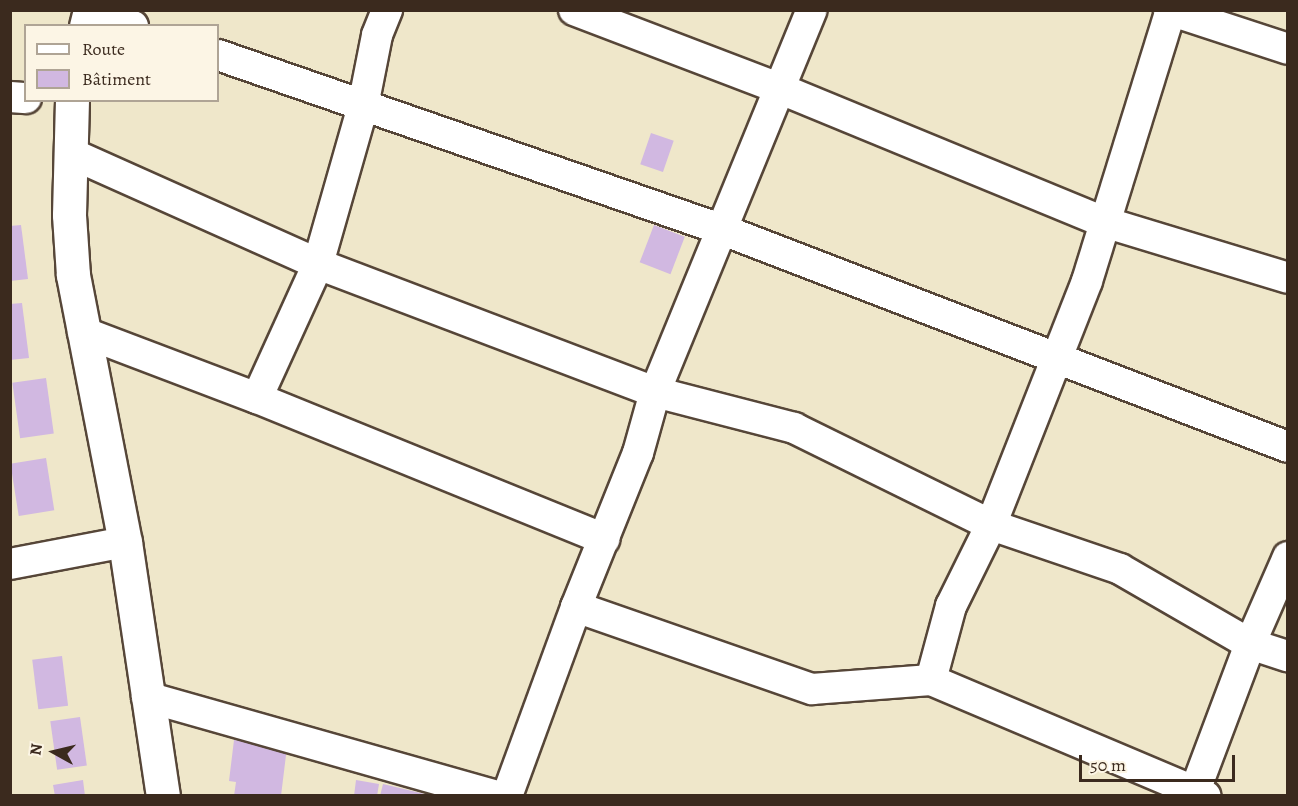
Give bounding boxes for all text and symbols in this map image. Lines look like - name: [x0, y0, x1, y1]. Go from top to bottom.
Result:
- legend: [24, 24, 219, 102]
- text: Route: [82, 37, 125, 61]
- text: Bâtiment: [82, 67, 151, 91]
- north arrow: [24, 722, 84, 782]
- text: N: [24, 742, 48, 757]
- scale bar: [1082, 743, 1238, 781]
- text: 50 m: [1090, 753, 1126, 777]

